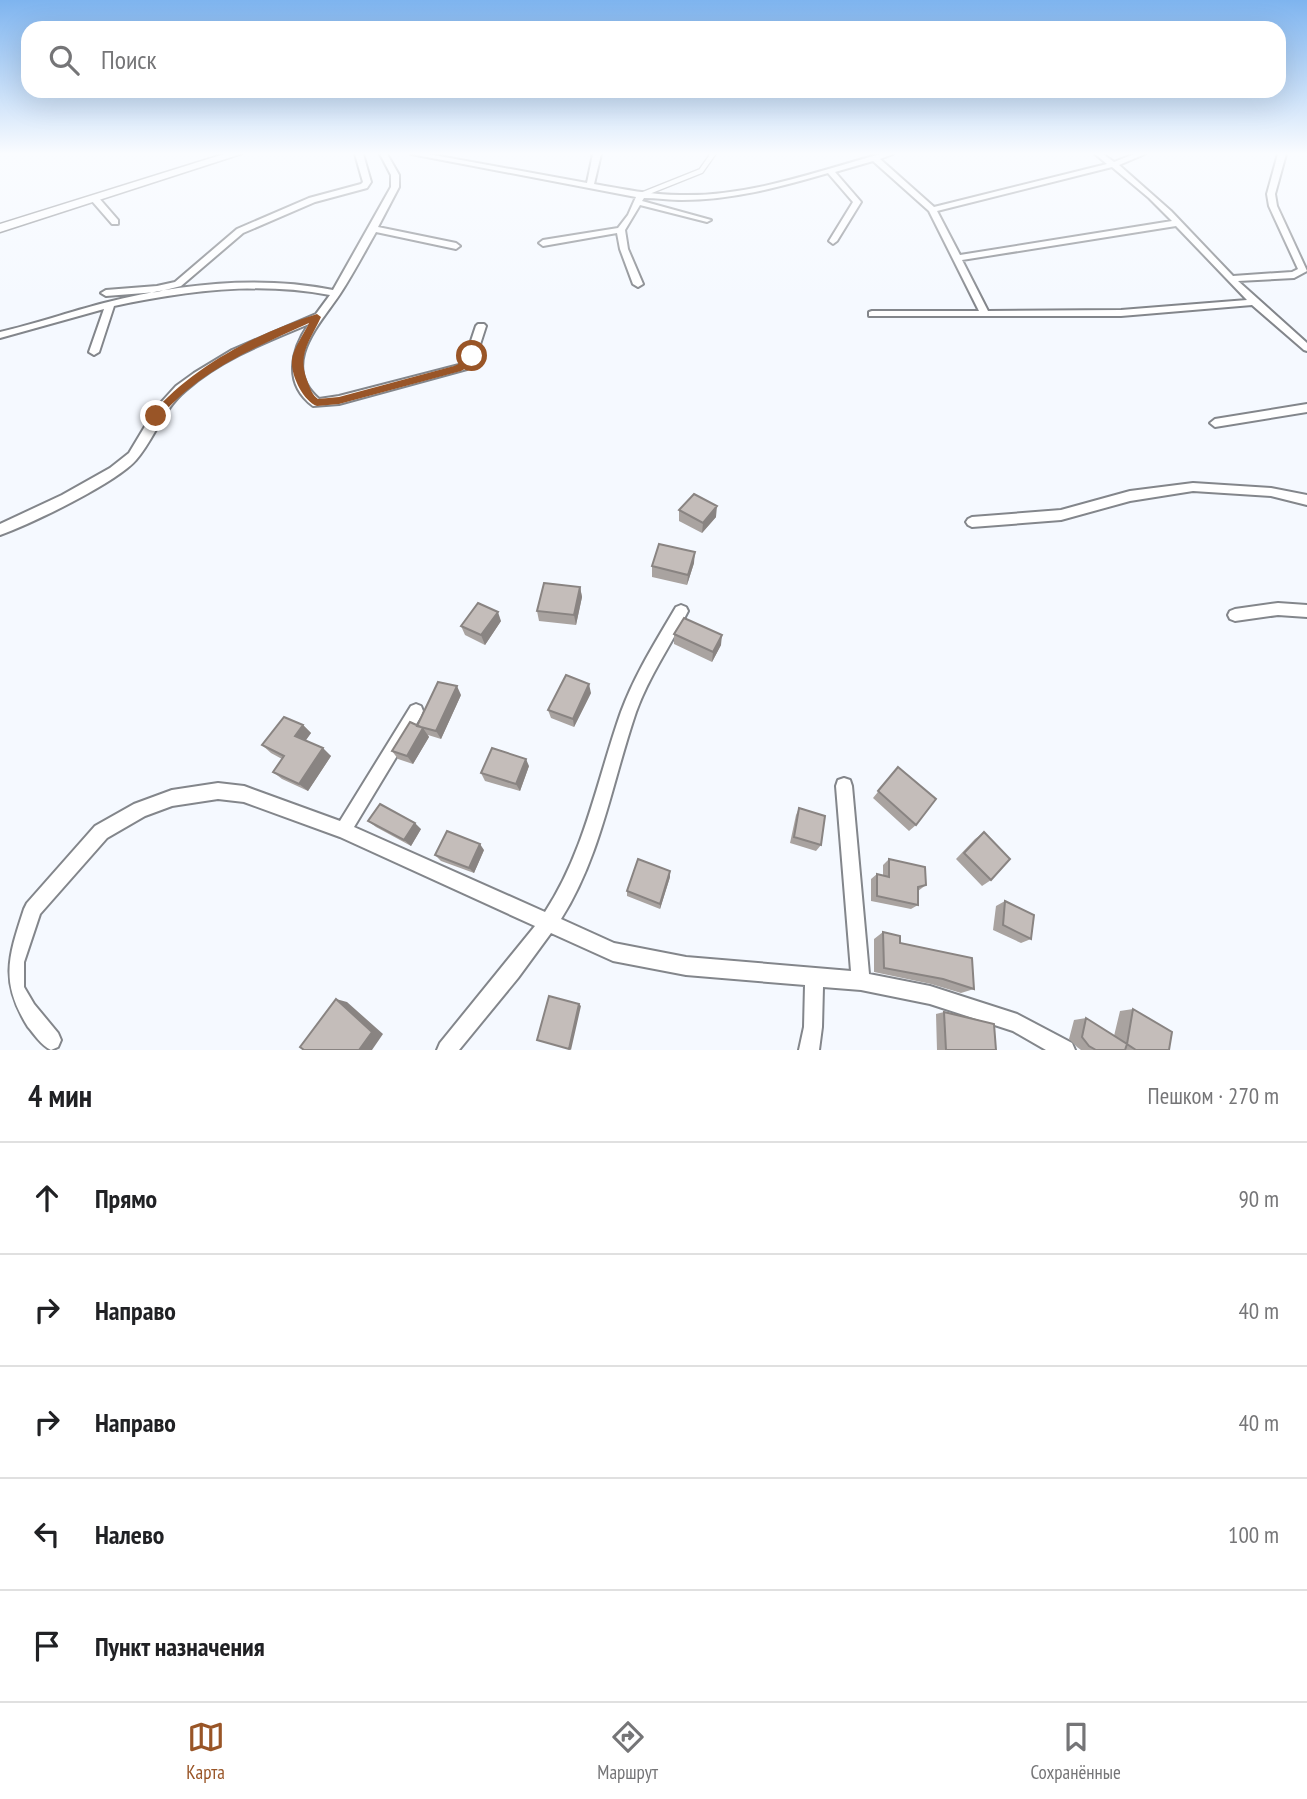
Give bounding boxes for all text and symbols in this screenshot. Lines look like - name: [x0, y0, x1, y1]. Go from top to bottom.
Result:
- search box: [21, 21, 1286, 98]
- icon: search: [45, 41, 83, 79]
- text: Поиск: [101, 43, 157, 76]
- route start: [456, 340, 487, 371]
- route end: [140, 400, 171, 431]
- text: 4 мин: [28, 1076, 92, 1115]
- text: Пешком · 270 m: [1148, 1081, 1279, 1110]
- icon: ahead: [28, 1179, 66, 1217]
- text: Прямо: [95, 1182, 157, 1215]
- text: 90 m: [1238, 1184, 1279, 1213]
- icon: right: [28, 1291, 66, 1329]
- text: Направо: [95, 1294, 176, 1327]
- text: 40 m: [1238, 1296, 1279, 1325]
- icon: right: [28, 1403, 66, 1441]
- text: Направо: [95, 1406, 176, 1439]
- text: 40 m: [1238, 1408, 1279, 1437]
- icon: left: [28, 1515, 66, 1553]
- text: Налево: [95, 1518, 164, 1551]
- text: 100 m: [1228, 1520, 1279, 1549]
- icon: arrive: [28, 1627, 66, 1665]
- text: Пункт назначения: [95, 1630, 265, 1663]
- tab: Карта: [186, 1718, 225, 1784]
- tab: Маршрут: [597, 1718, 658, 1784]
- tab: Сохранённые: [1030, 1718, 1121, 1784]

